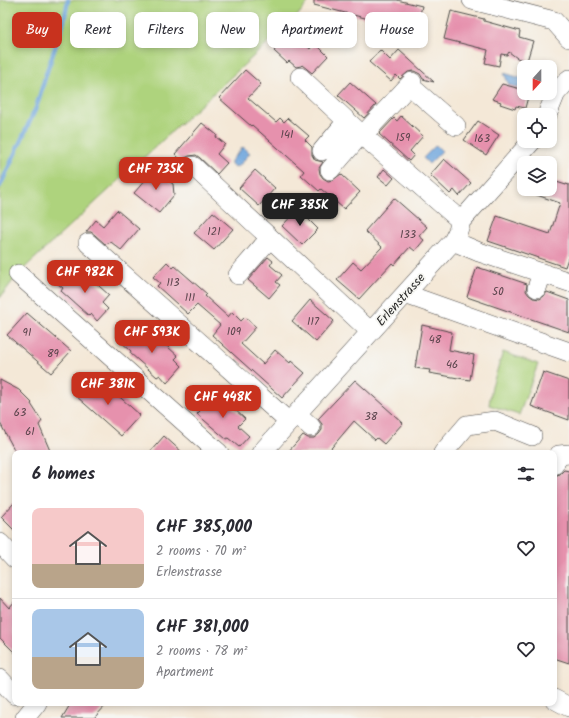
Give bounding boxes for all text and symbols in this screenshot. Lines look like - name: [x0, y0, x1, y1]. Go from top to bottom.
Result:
- chip: Buy: [12, 12, 62, 48]
- chip: Rent: [70, 12, 126, 48]
- chip: Filters: [134, 12, 198, 48]
- chip: New: [206, 12, 259, 48]
- chip: Apartment: [267, 12, 357, 48]
- chip: House: [365, 12, 428, 48]
- north arrow: [517, 60, 557, 100]
- map controls: [517, 60, 557, 196]
- button: locate: [517, 108, 557, 148]
- house number: 141: [281, 126, 293, 144]
- house number: 159: [396, 129, 411, 147]
- house number: 163: [474, 130, 490, 148]
- button: layers: [517, 156, 557, 196]
- pin: CHF 735K: [115, 157, 197, 191]
- text: CHF 735K: [128, 159, 184, 180]
- pin: CHF 385K: [259, 193, 341, 227]
- text: CHF 385K: [271, 195, 329, 216]
- house number: 121: [207, 223, 221, 241]
- house number: 133: [400, 226, 416, 244]
- pin: CHF 982K: [44, 260, 126, 294]
- text: CHF 982K: [56, 262, 114, 283]
- street label: Erlenstrasse: [371, 268, 431, 331]
- house number: 113: [166, 274, 180, 292]
- house number: 50: [492, 283, 504, 301]
- house number: 111: [185, 289, 195, 307]
- house number: 117: [307, 313, 320, 331]
- pin: CHF 593K: [111, 320, 193, 354]
- text: CHF 593K: [124, 322, 180, 343]
- house number: 109: [227, 323, 242, 341]
- house number: 91: [23, 324, 31, 342]
- house number: 48: [429, 331, 442, 349]
- house number: 89: [47, 345, 60, 363]
- house number: 46: [446, 356, 458, 374]
- pin: CHF 381K: [67, 372, 149, 406]
- text: CHF 381K: [80, 374, 136, 395]
- pin: CHF 448K: [182, 385, 264, 419]
- text: CHF 448K: [194, 387, 252, 408]
- house number: 63: [14, 404, 26, 422]
- house number: 38: [365, 408, 378, 426]
- house number: 61: [25, 423, 35, 441]
- text: 6 homes: [32, 461, 95, 488]
- icon: filters: [515, 463, 537, 485]
- text: CHF 385,000: [156, 514, 252, 541]
- icon: home: [64, 524, 112, 572]
- icon: heart: [515, 537, 537, 559]
- text: 2 rooms · 70 m²: [156, 541, 246, 562]
- text: Erlenstrasse: [156, 562, 222, 583]
- text: CHF 381,000: [156, 614, 248, 641]
- icon: home: [64, 625, 112, 673]
- icon: heart: [515, 638, 537, 660]
- text: 2 rooms · 78 m²: [156, 641, 248, 662]
- text: Apartment: [156, 662, 214, 683]

